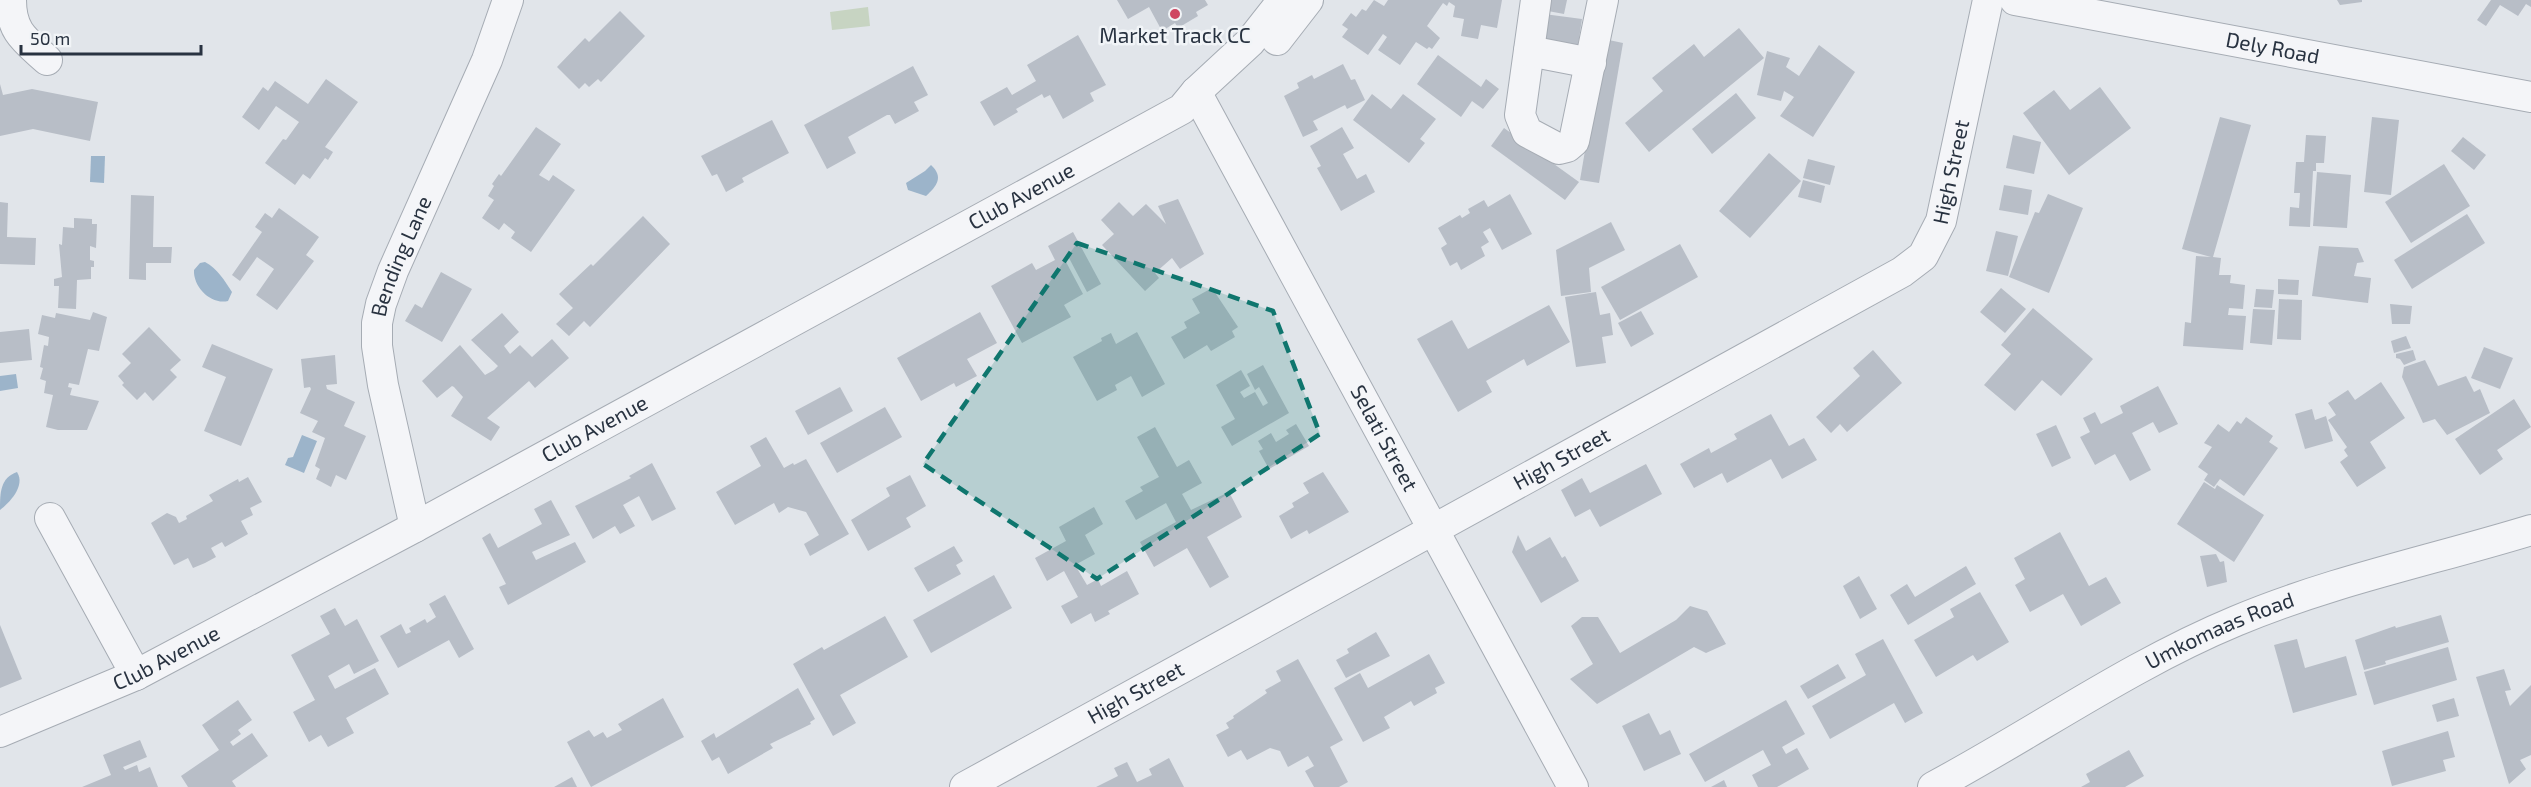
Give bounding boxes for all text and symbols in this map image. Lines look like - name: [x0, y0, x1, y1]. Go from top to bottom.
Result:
- marker: Market Track CC: [1168, 7, 1182, 21]
- scale bar: [21, 18, 201, 56]
- place label: Market Track CC: [1099, 22, 1251, 47]
- street label: Dely Road: [2224, 26, 2322, 68]
- text: 50 m: [30, 27, 70, 49]
- street label: High Street: [1927, 117, 1973, 226]
- street label: Club Avenue: [964, 156, 1078, 234]
- street label: Bending Lane: [365, 192, 436, 319]
- street label: Selati Street: [1346, 380, 1424, 495]
- street label: Club Avenue: [537, 389, 651, 467]
- street label: High Street: [1508, 421, 1614, 494]
- street label: Umkomaas Road: [2141, 586, 2297, 673]
- street label: Club Avenue: [109, 619, 223, 694]
- street label: High Street: [1083, 655, 1188, 728]

